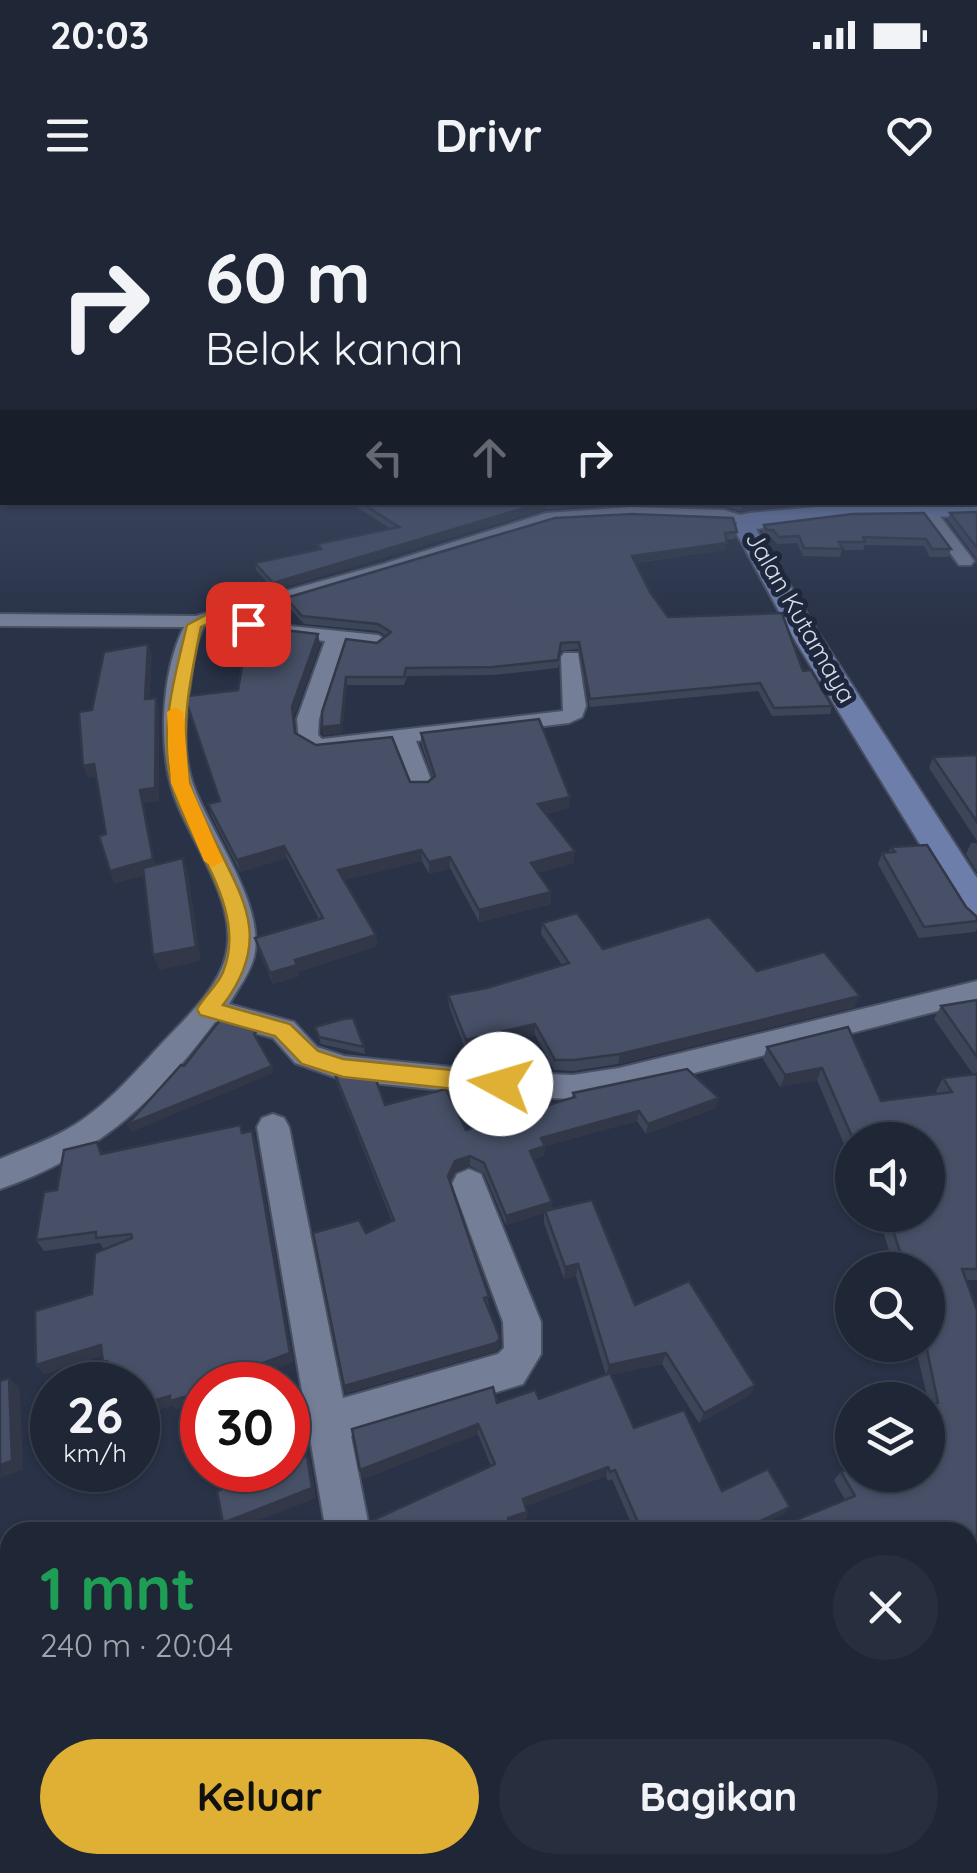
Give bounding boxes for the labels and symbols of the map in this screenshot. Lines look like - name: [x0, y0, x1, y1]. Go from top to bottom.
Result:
- street label: Jalan Kutamaya: [740, 525, 863, 708]
- pin: [206, 582, 291, 667]
- position arrow: [449, 1032, 553, 1136]
- speed limit sign: 30: [180, 1362, 310, 1492]

